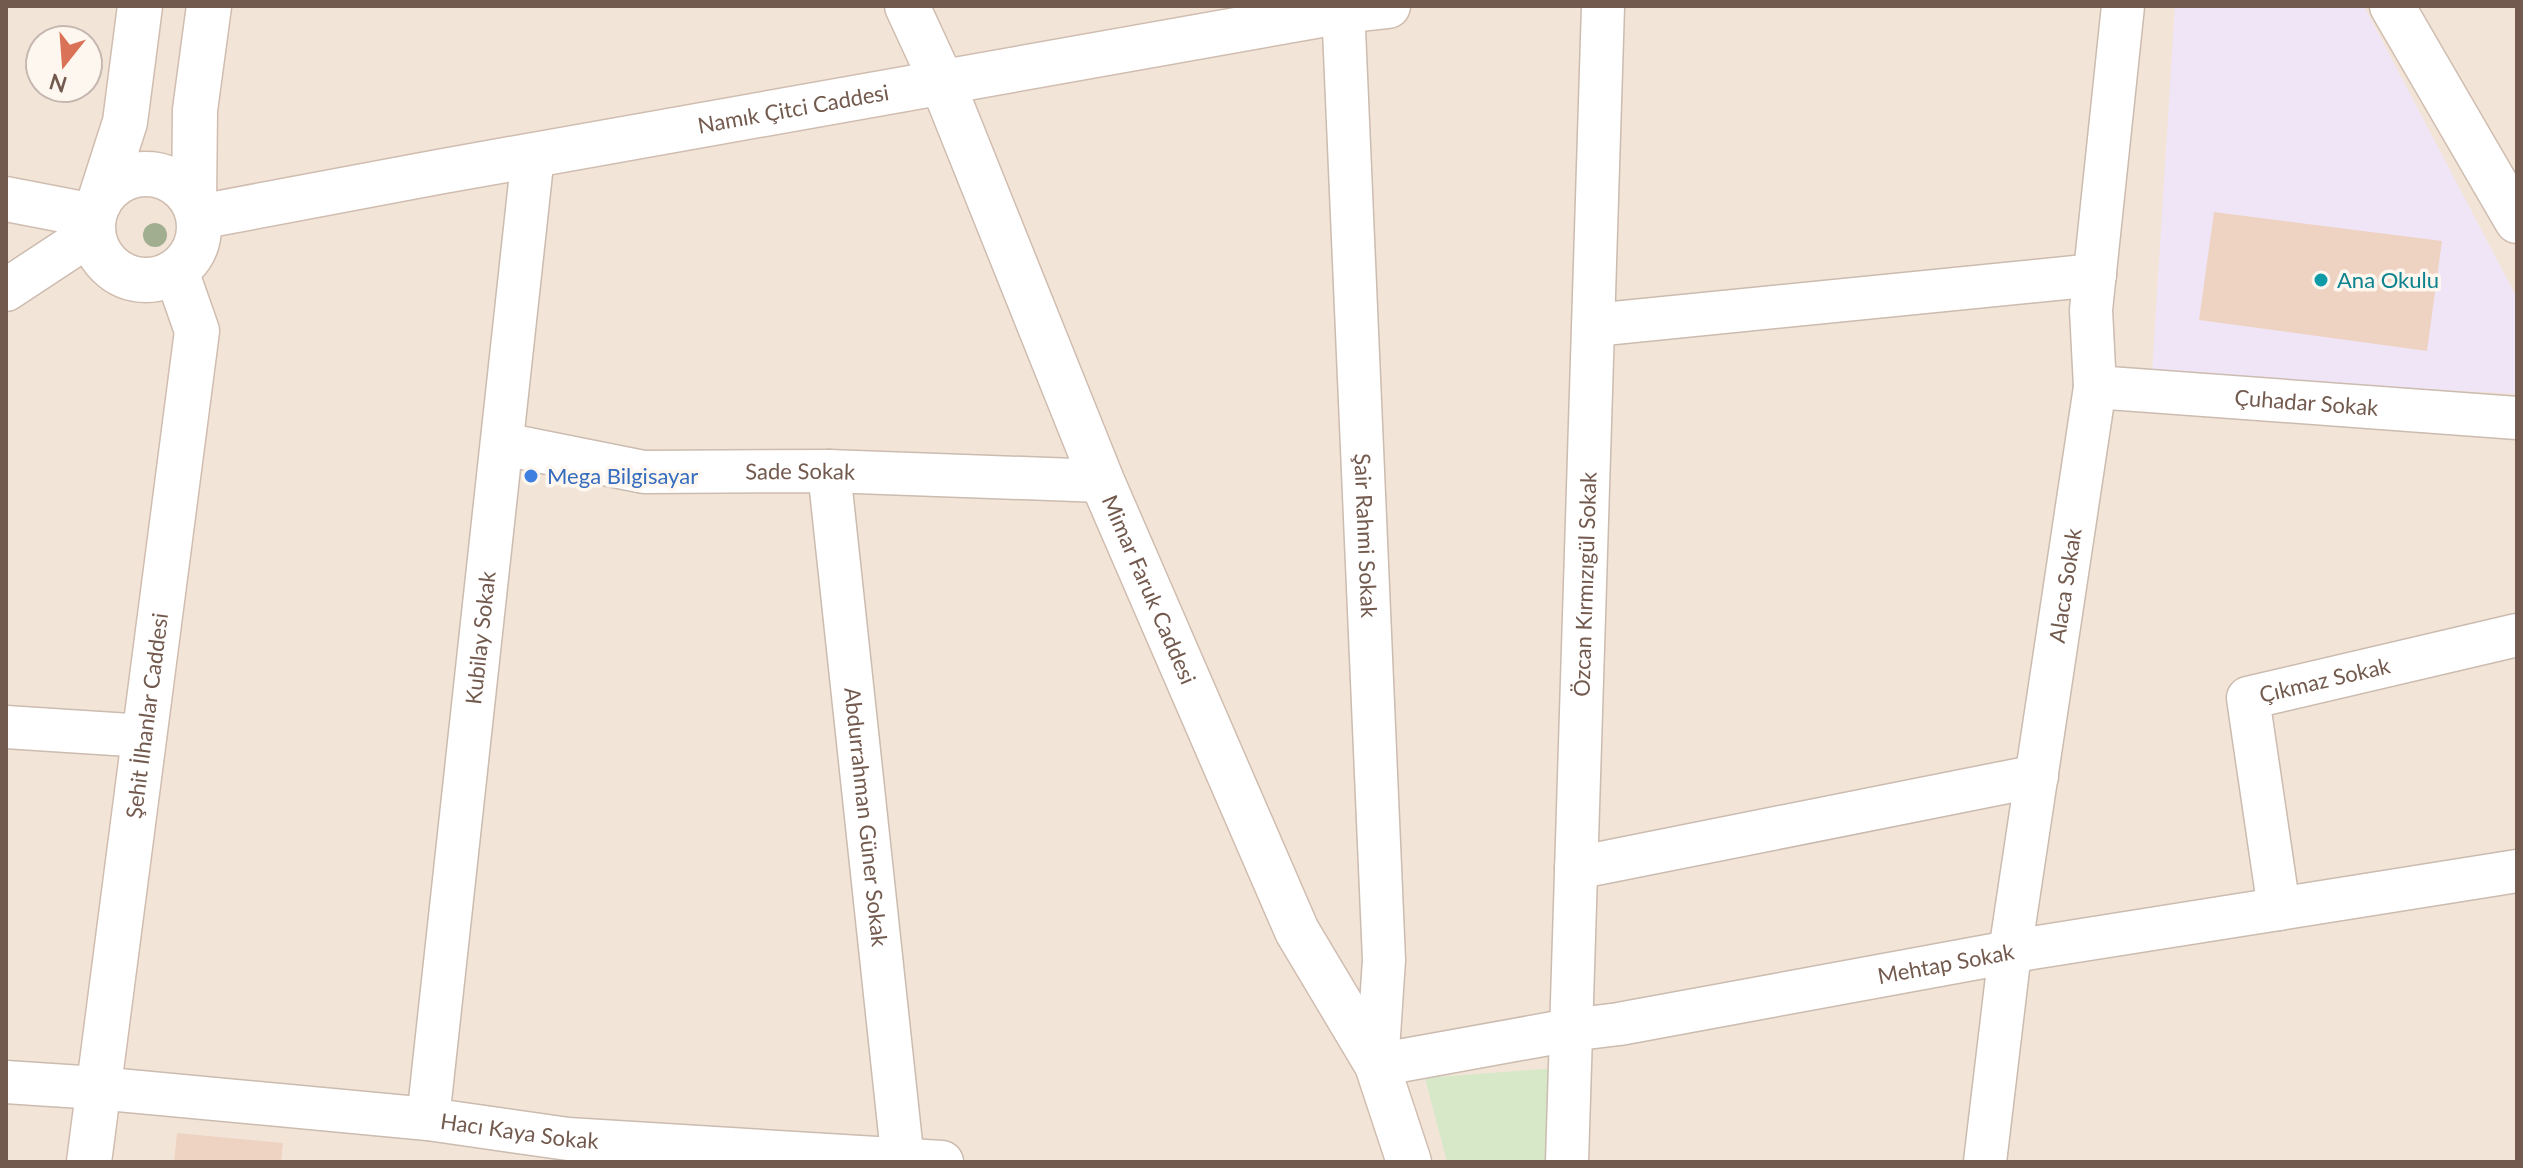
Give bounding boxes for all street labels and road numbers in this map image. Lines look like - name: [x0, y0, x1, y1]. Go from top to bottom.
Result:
- street label: Namık Çitci Caddesi: [695, 78, 891, 139]
- street label: Çuhadar Sokak: [2234, 383, 2380, 421]
- street label: Şair Rahmi Sokak: [1349, 453, 1383, 619]
- street label: Sade Sokak: [745, 457, 857, 485]
- street label: Özcan Kırmızıgül Sokak: [1567, 470, 1602, 697]
- street label: Mimar Faruk Caddesi: [1097, 491, 1202, 688]
- street label: Alaca Sokak: [2043, 525, 2087, 645]
- street label: Kubilay Sokak: [459, 569, 501, 706]
- street label: Şehit İlhanlar Caddesi: [120, 611, 173, 820]
- street label: Çıkmaz Sokak: [2257, 651, 2393, 708]
- street label: Abdurrahman Güner Sokak: [839, 686, 894, 949]
- street label: Mehtap Sokak: [1875, 937, 2017, 989]
- street label: Hacı Kaya Sokak: [439, 1107, 600, 1154]

